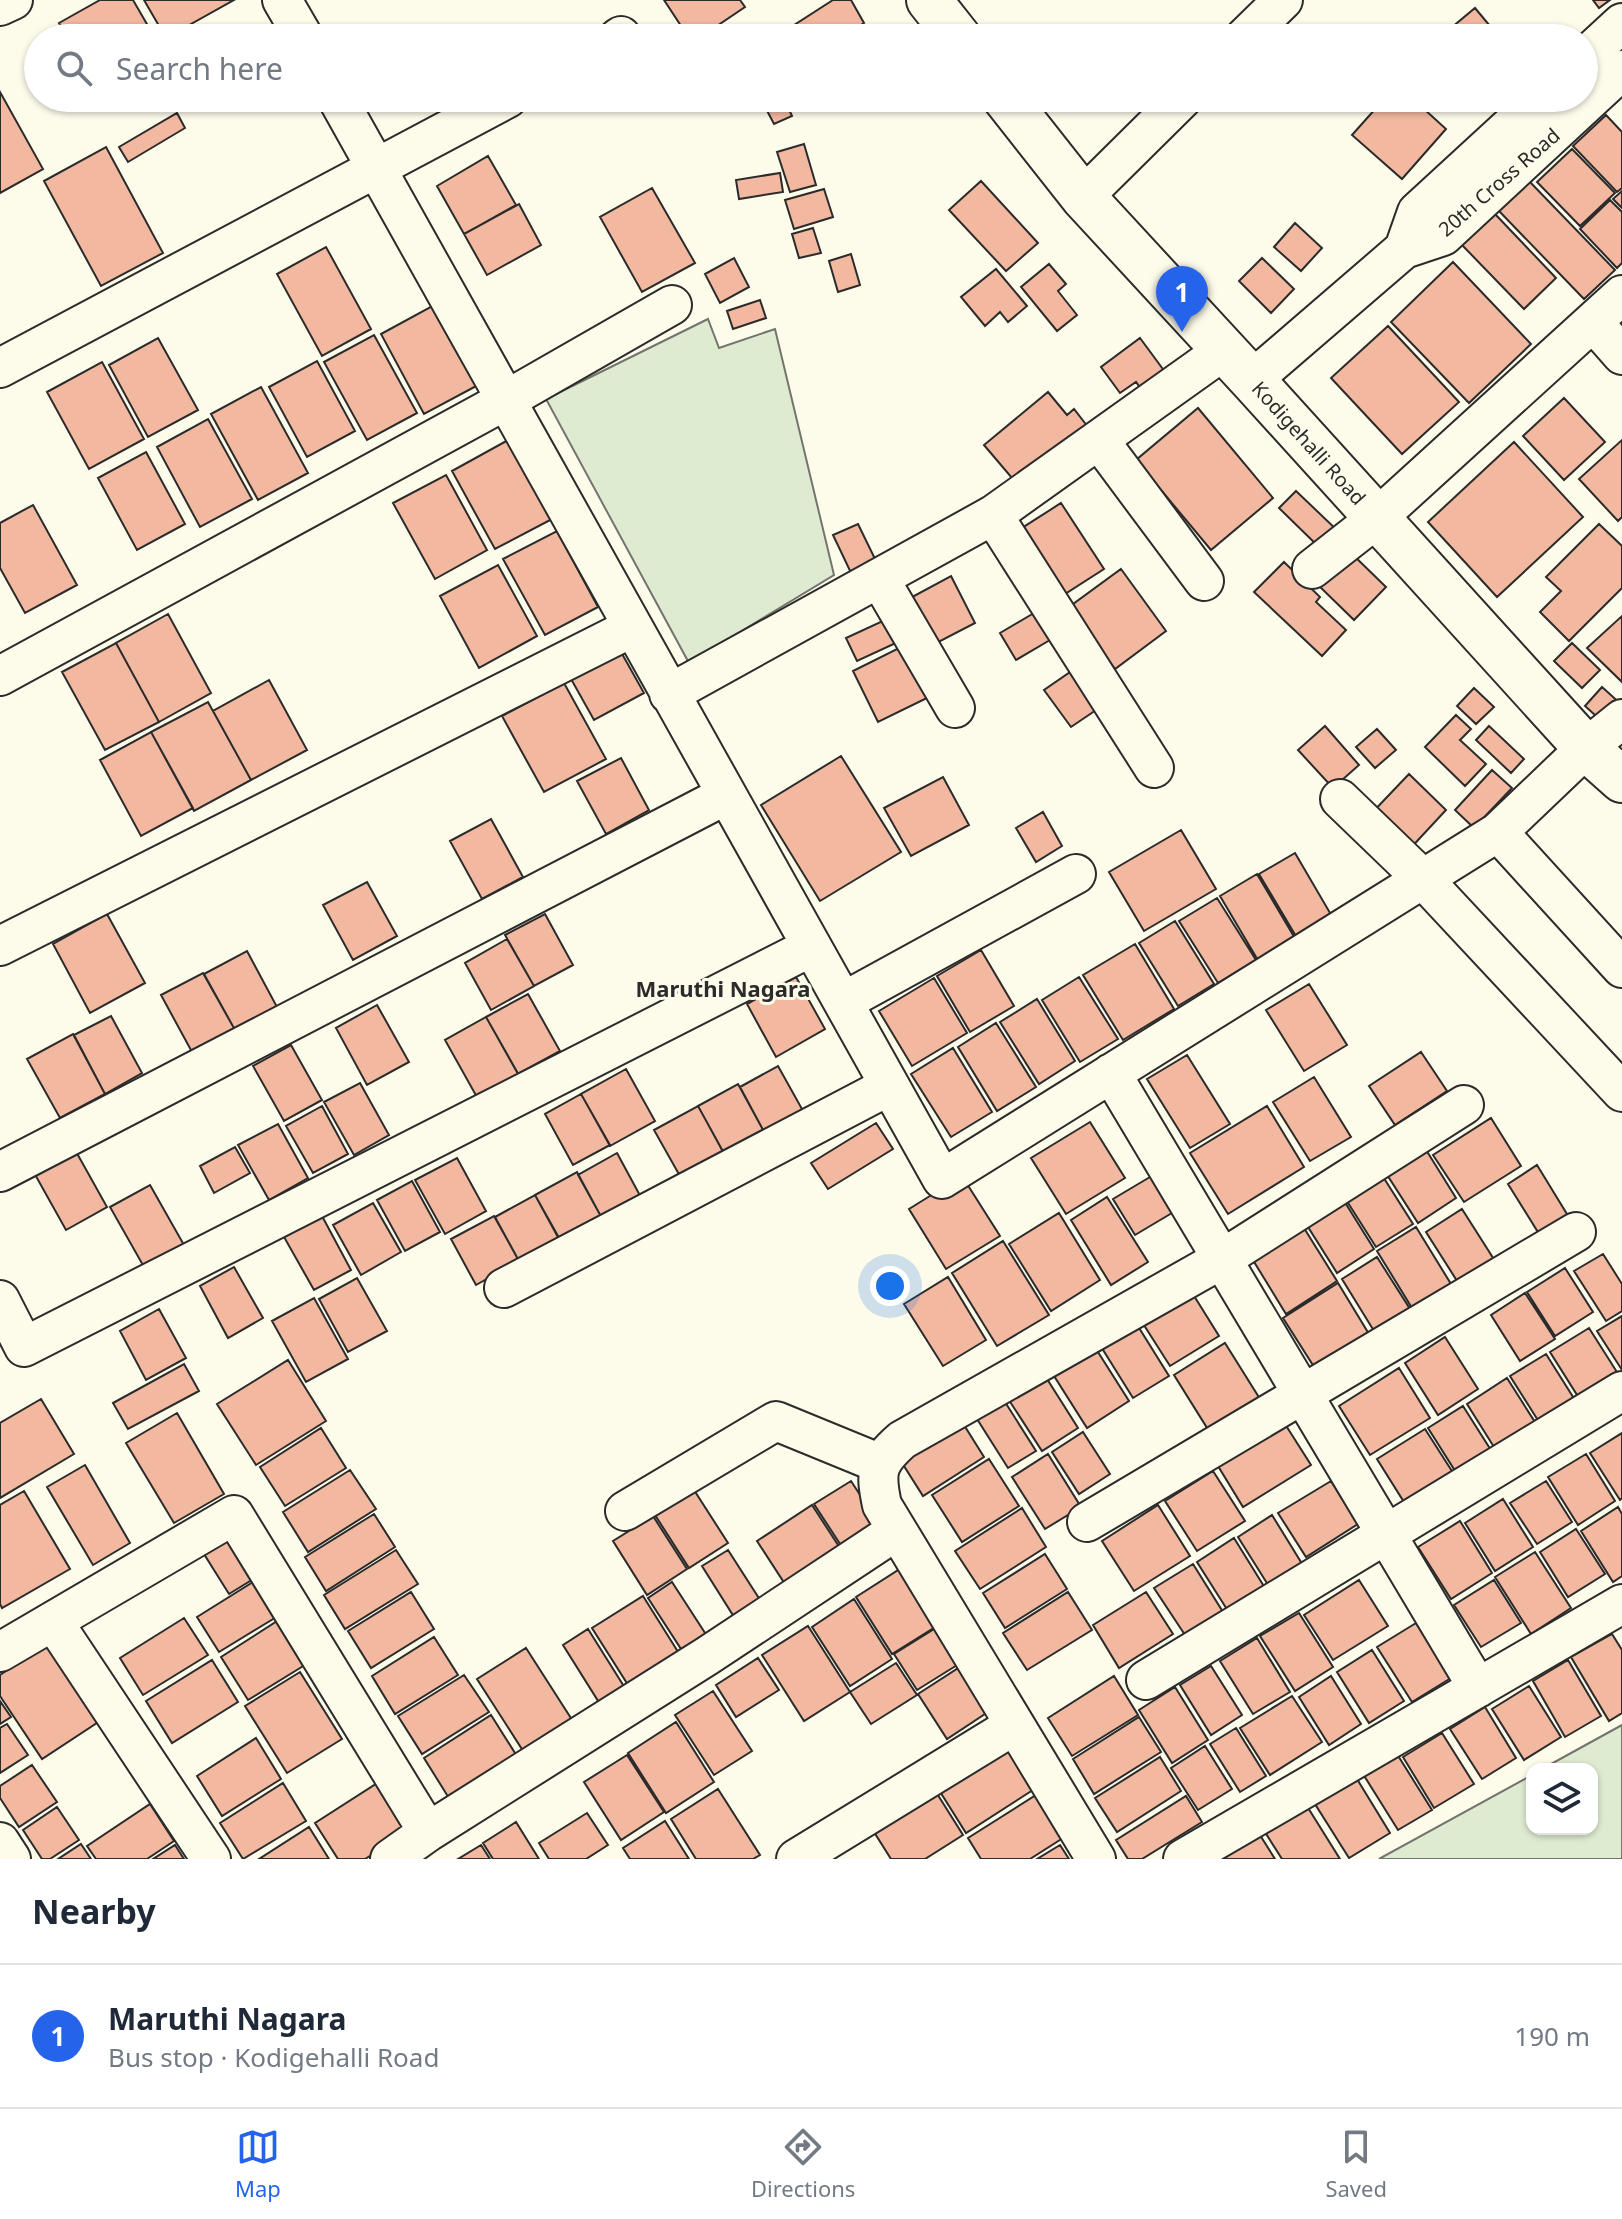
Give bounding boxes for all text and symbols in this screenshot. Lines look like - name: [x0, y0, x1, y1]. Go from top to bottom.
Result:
- search box: [24, 24, 1598, 112]
- icon: search: [52, 46, 96, 90]
- text: Search here: [116, 48, 283, 89]
- street label: 20th Cross Road: [1433, 122, 1565, 242]
- pin: 1: [1156, 266, 1208, 332]
- street label: Kodigehalli Road: [1246, 375, 1372, 511]
- district label: Maruthi Nagara: [636, 973, 810, 1003]
- your location: [870, 1266, 910, 1306]
- map controls: [1526, 1763, 1598, 1835]
- button: layers: [1526, 1763, 1598, 1835]
- text: Nearby: [32, 1888, 156, 1934]
- text: Maruthi Nagara: [108, 1998, 347, 2039]
- text: 1: [51, 2018, 65, 2054]
- text: 190 m: [1514, 2018, 1590, 2054]
- text: Bus stop · Kodigehalli Road: [108, 2039, 439, 2075]
- tab: Map: [235, 2125, 281, 2203]
- tab: Directions: [751, 2125, 855, 2203]
- tab: Saved: [1325, 2125, 1387, 2203]

